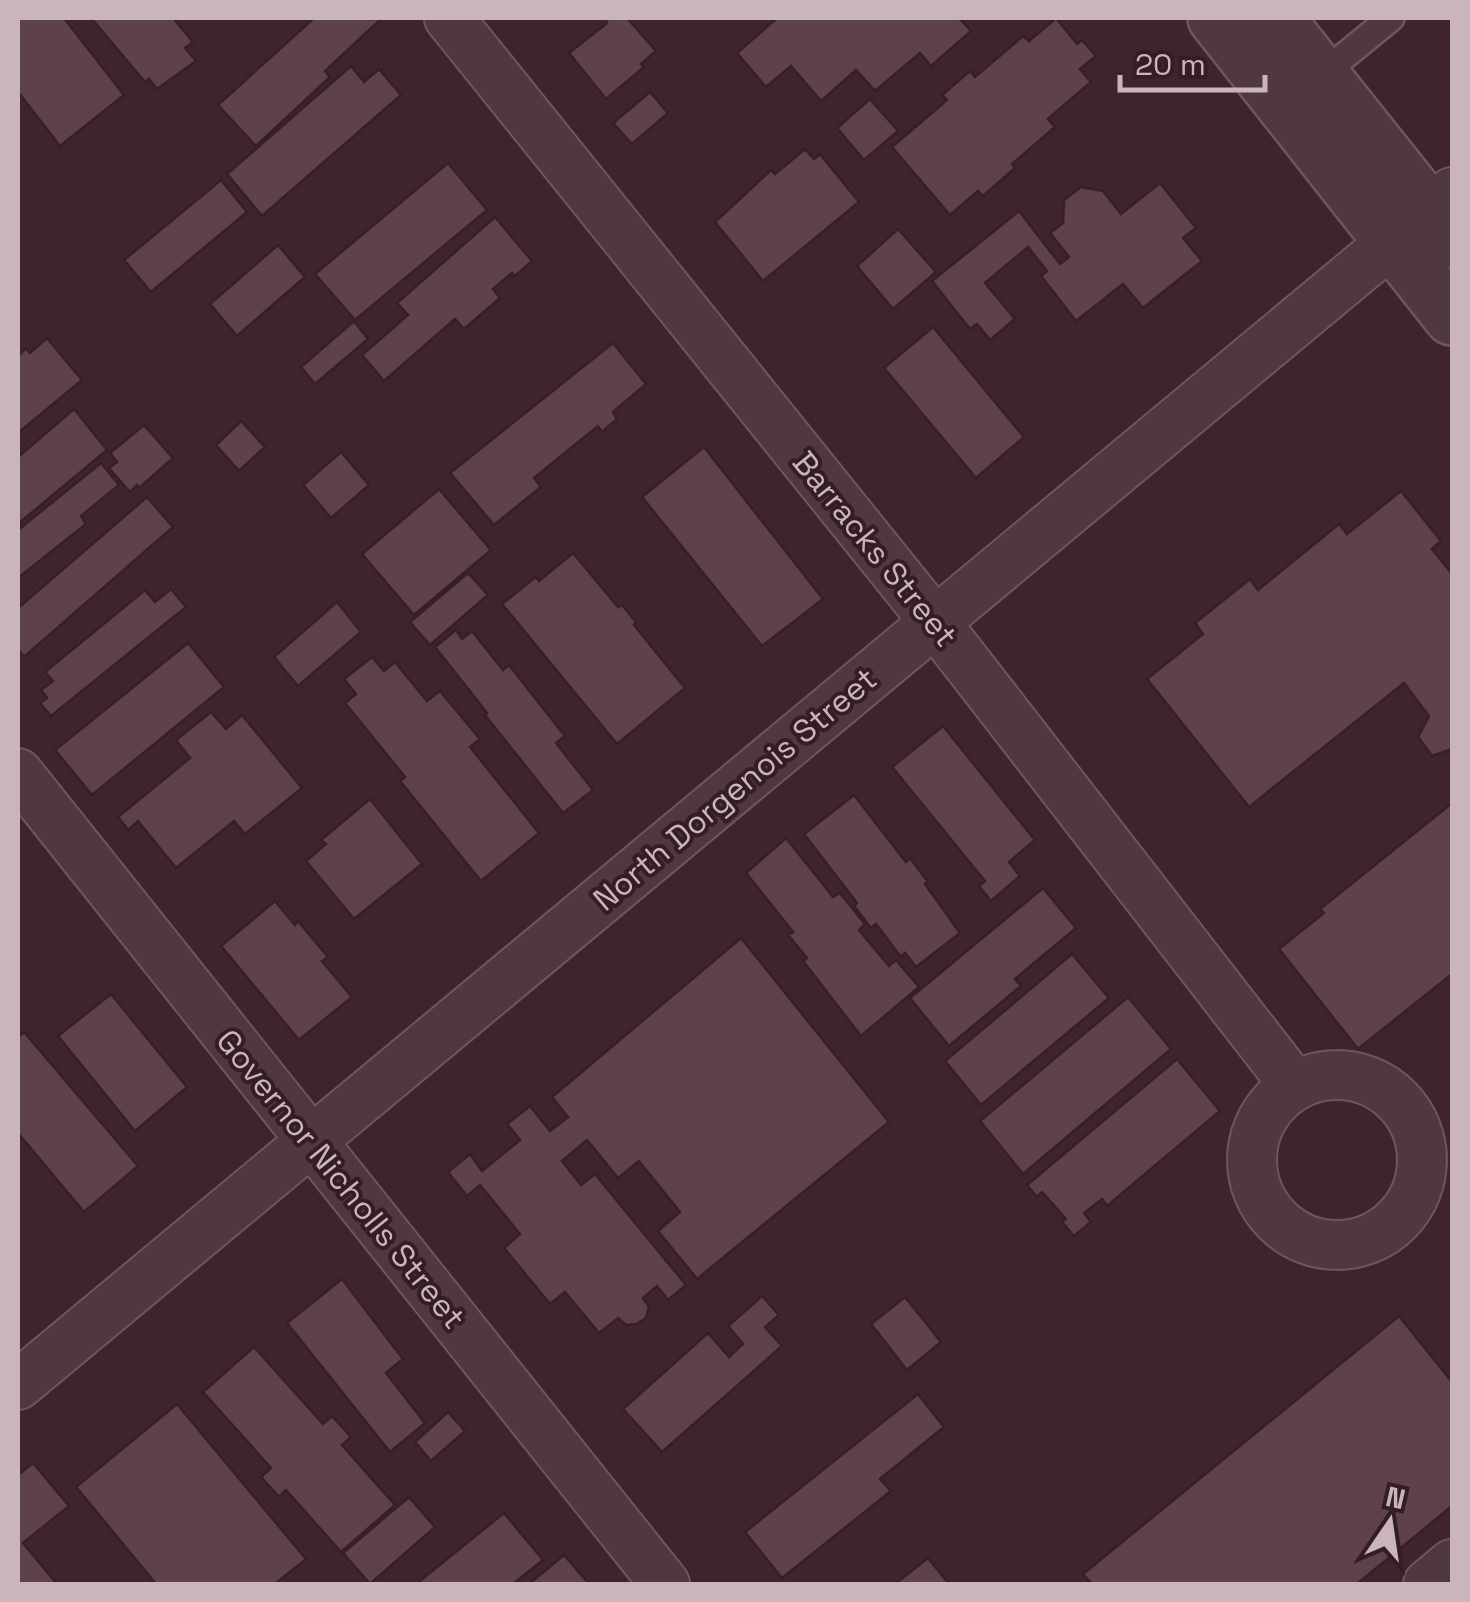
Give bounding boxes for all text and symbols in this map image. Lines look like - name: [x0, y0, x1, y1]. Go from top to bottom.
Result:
- scale bar: [1120, 30, 1265, 92]
- text: 20 m: [1135, 45, 1206, 84]
- street label: Barracks Street: [784, 443, 966, 655]
- street label: North Dorgenois Street: [585, 659, 885, 919]
- street label: Governor Nicholls Street: [208, 1021, 474, 1337]
- north arrow: [1340, 1472, 1440, 1572]
- text: N: [1382, 1478, 1409, 1517]

